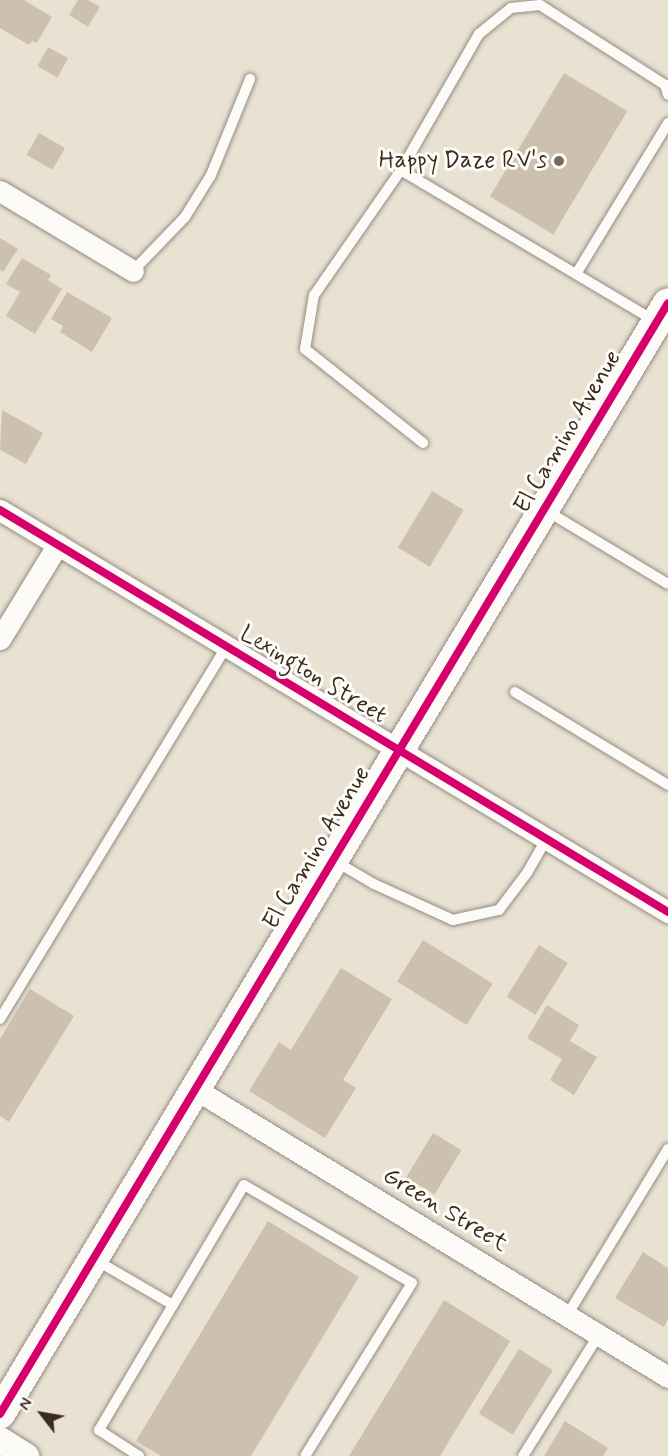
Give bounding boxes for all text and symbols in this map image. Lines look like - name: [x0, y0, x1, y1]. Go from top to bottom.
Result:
- place label: Happy Daze RV's: [377, 147, 547, 175]
- marker: Happy Daze RV's: [552, 154, 566, 168]
- street label: El Camino Avenue: [506, 342, 630, 522]
- street label: Lexington Street: [233, 619, 393, 731]
- street label: El Camino Avenue: [255, 758, 379, 938]
- street label: Green Street: [377, 1161, 513, 1259]
- north arrow: [12, 1384, 72, 1444]
- text: N: [14, 1394, 38, 1414]

